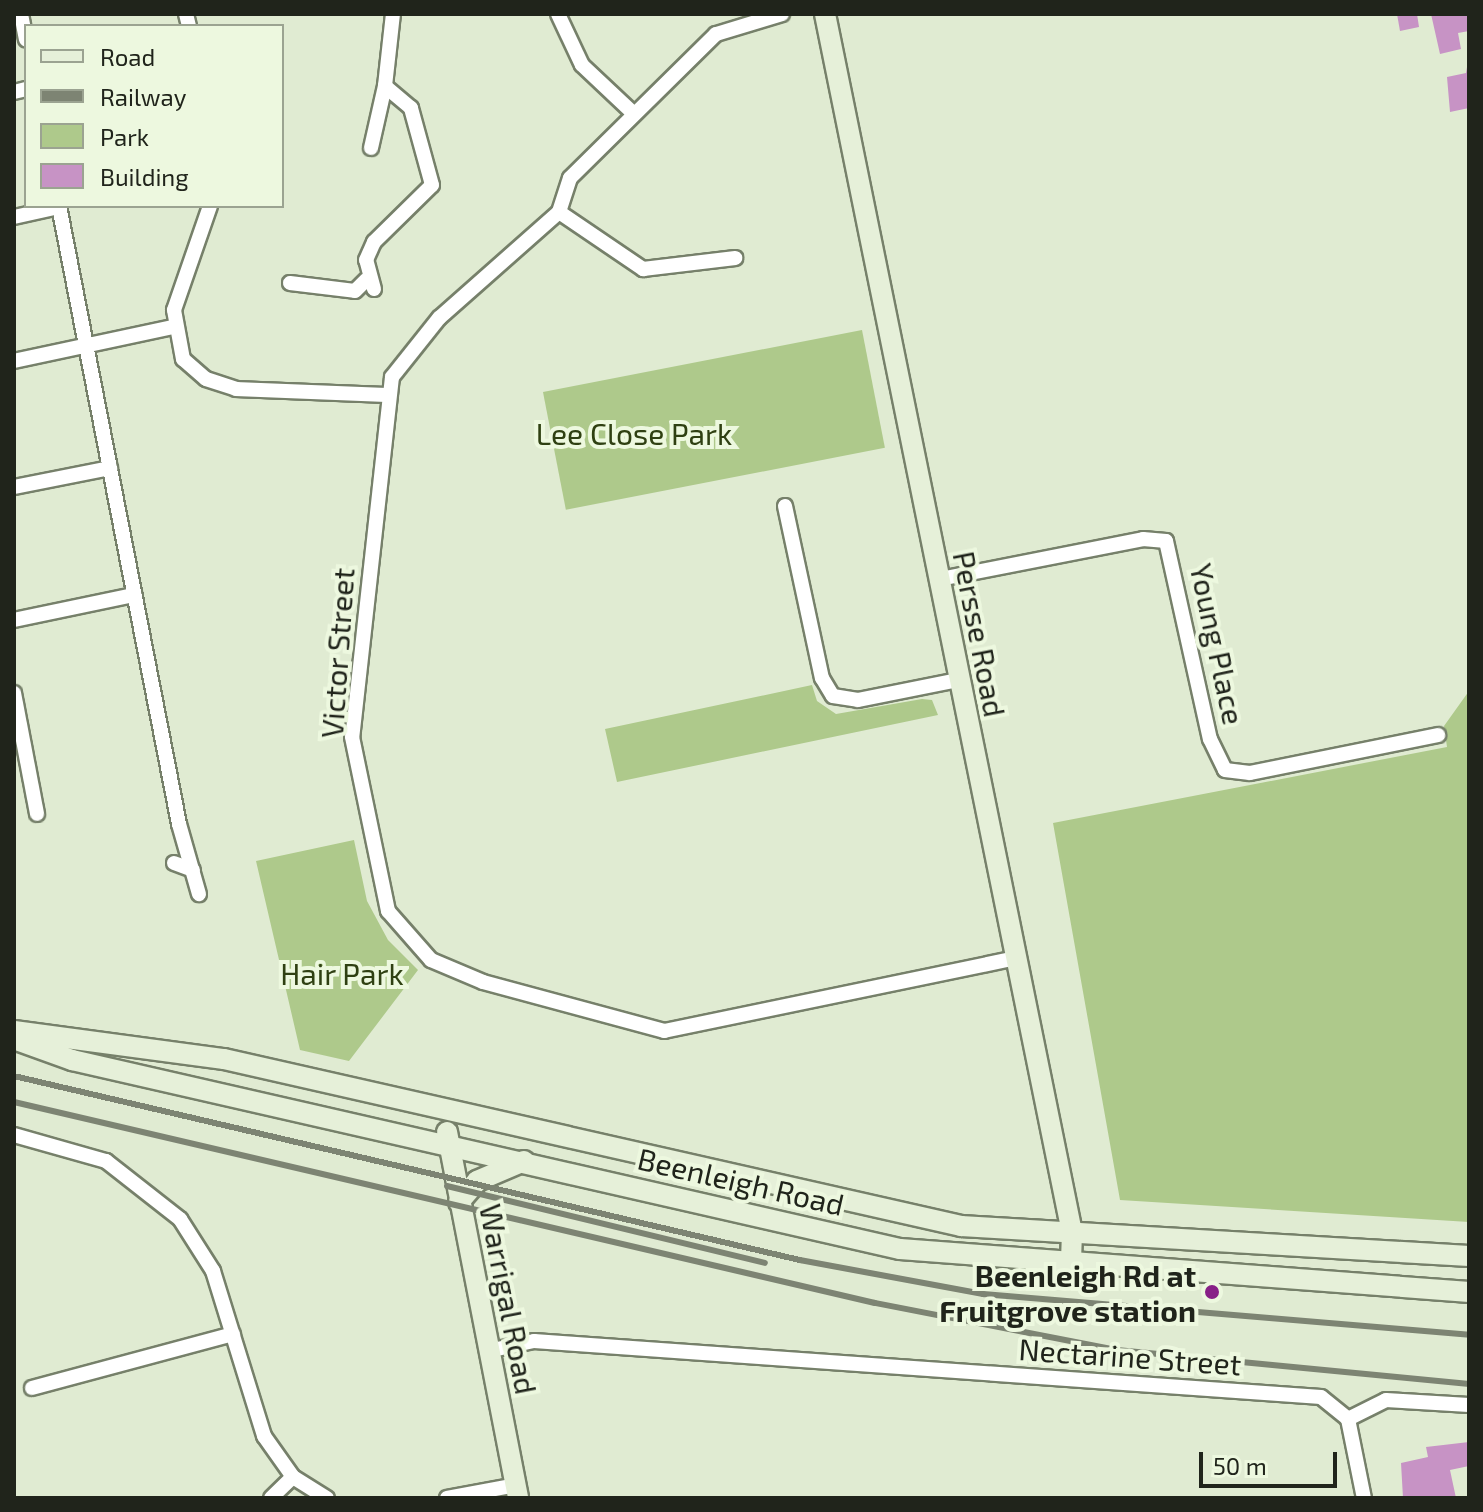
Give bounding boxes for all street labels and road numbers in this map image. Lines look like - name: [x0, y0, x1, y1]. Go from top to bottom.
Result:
- street label: Persse Road: [946, 548, 1014, 720]
- street label: Young Place: [1183, 560, 1253, 728]
- street label: Victor Street: [313, 566, 361, 740]
- street label: Beenleigh Road: [634, 1140, 848, 1222]
- street label: Warrigal Road: [473, 1200, 545, 1398]
- street label: Nectarine Street: [1018, 1330, 1242, 1382]

